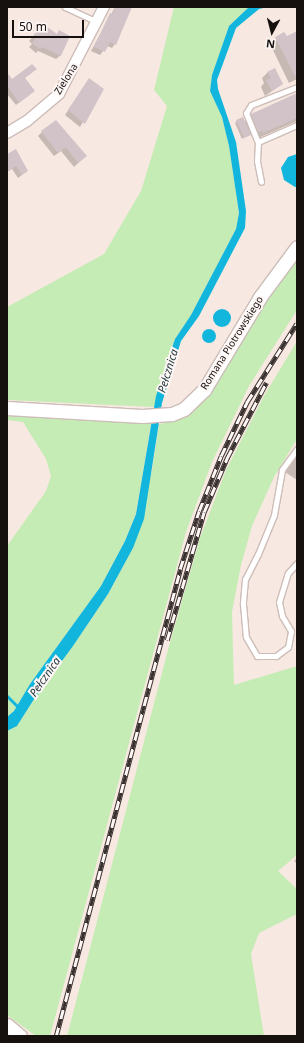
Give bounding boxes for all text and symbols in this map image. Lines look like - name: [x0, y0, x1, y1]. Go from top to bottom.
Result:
- scale bar: [14, 12, 86, 38]
- north arrow: [252, 12, 292, 52]
- text: 50 m: [19, 18, 47, 35]
- text: N: [265, 36, 276, 52]
- street label: Zielona: [52, 61, 80, 97]
- street label: Romana Piotrowskiego: [198, 294, 266, 392]
- water label: Pełcznica: [155, 348, 181, 394]
- water label: Pełcznica: [27, 655, 63, 699]

